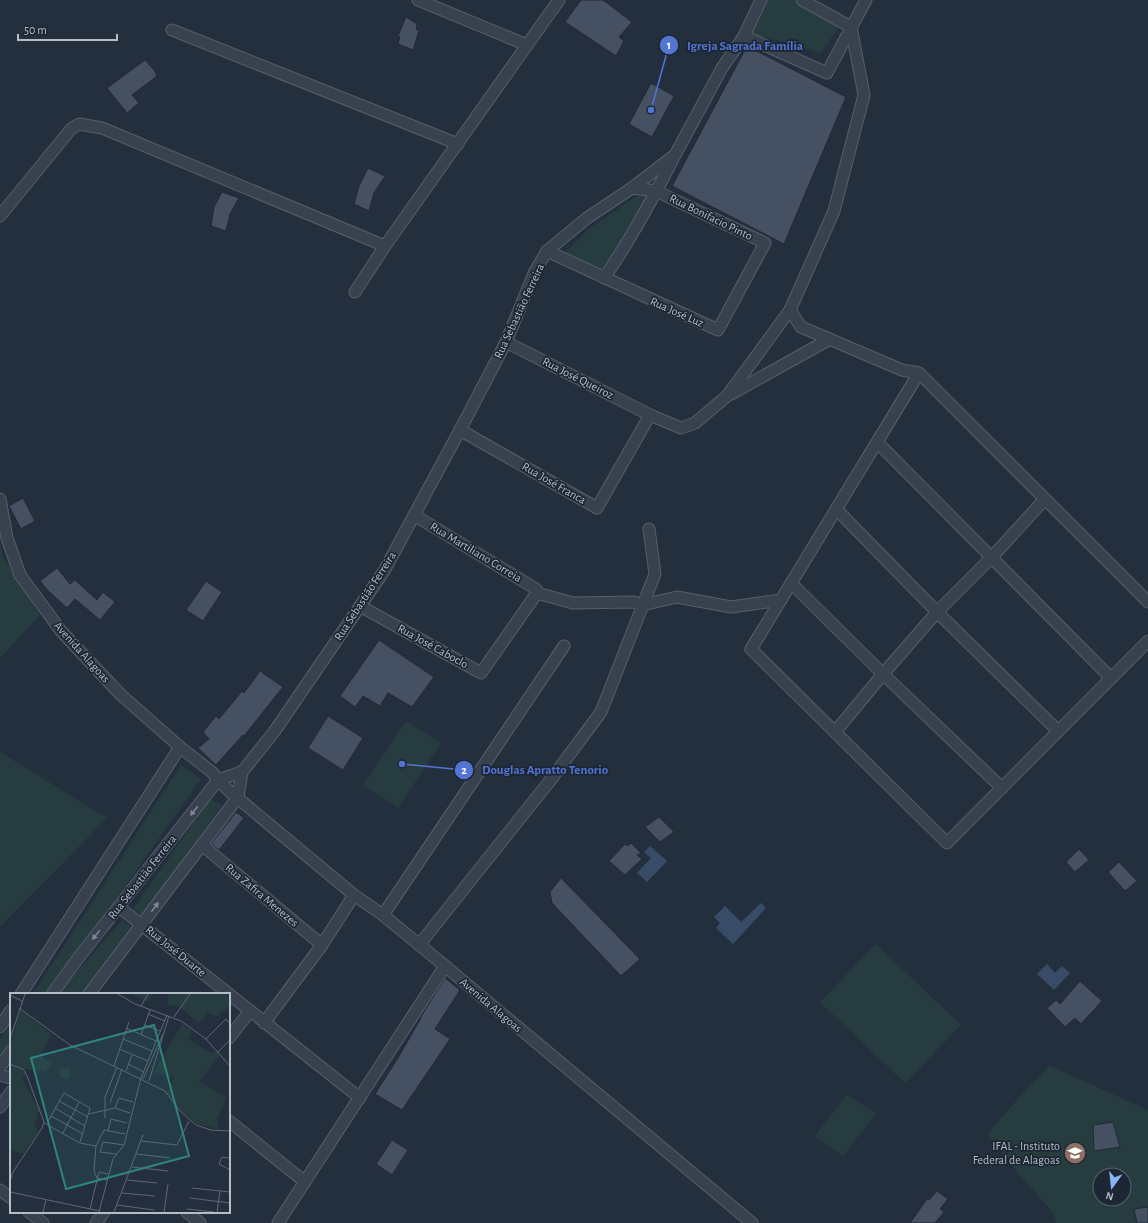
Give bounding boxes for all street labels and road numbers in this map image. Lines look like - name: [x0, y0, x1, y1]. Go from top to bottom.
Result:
- street label: Rua Bonifacio Pinto: [668, 192, 754, 242]
- street label: Rua Sebastião Ferreira: [492, 261, 546, 360]
- street label: Rua José Luz: [648, 295, 706, 329]
- street label: Rua José Queiroz: [540, 355, 616, 402]
- street label: Rua José Franca: [520, 460, 588, 506]
- street label: Rua Martiliano Correia: [428, 520, 524, 584]
- street label: Rua Sebastião Ferreira: [332, 549, 398, 642]
- street label: Avenida Alagoas: [52, 619, 112, 685]
- street label: Rua José Caboclo: [396, 622, 470, 670]
- street label: Rua Sebastião Ferreira: [106, 832, 179, 921]
- street label: Rua Zafira Menezes: [223, 861, 301, 929]
- street label: Rua José Duarte: [144, 923, 208, 979]
- street label: Avenida Alagoas: [458, 976, 524, 1034]

